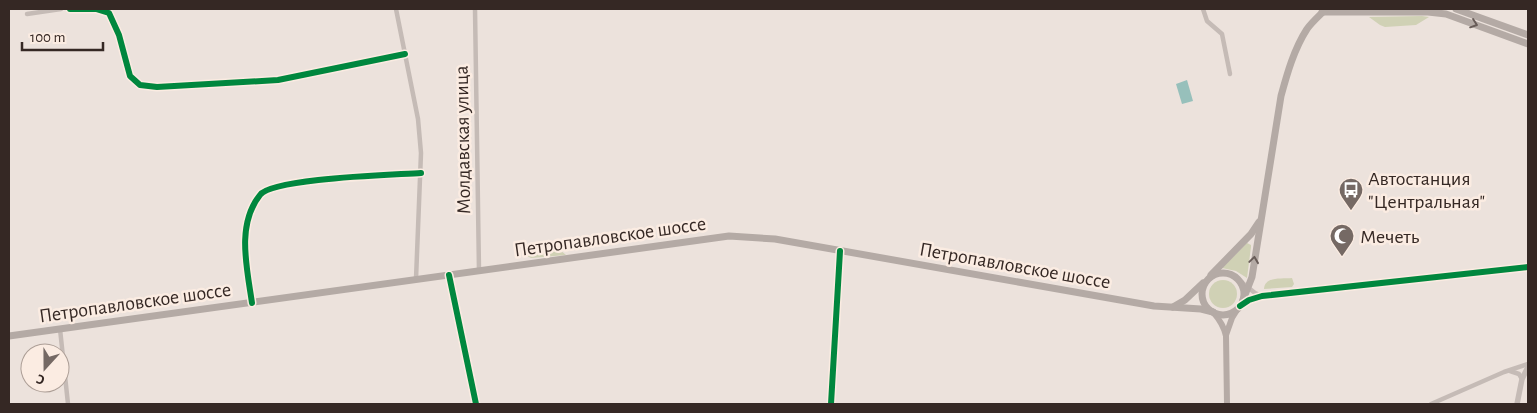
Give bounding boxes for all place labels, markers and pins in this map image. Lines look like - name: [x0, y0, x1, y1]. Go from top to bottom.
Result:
- place label: Автостанция "Центральная": [1368, 169, 1485, 212]
- bus stop icon: Автостанция "Центральная": [1338, 177, 1364, 211]
- mosque icon: Мечеть: [1329, 223, 1355, 257]
- place label: Мечеть: [1360, 227, 1420, 247]

